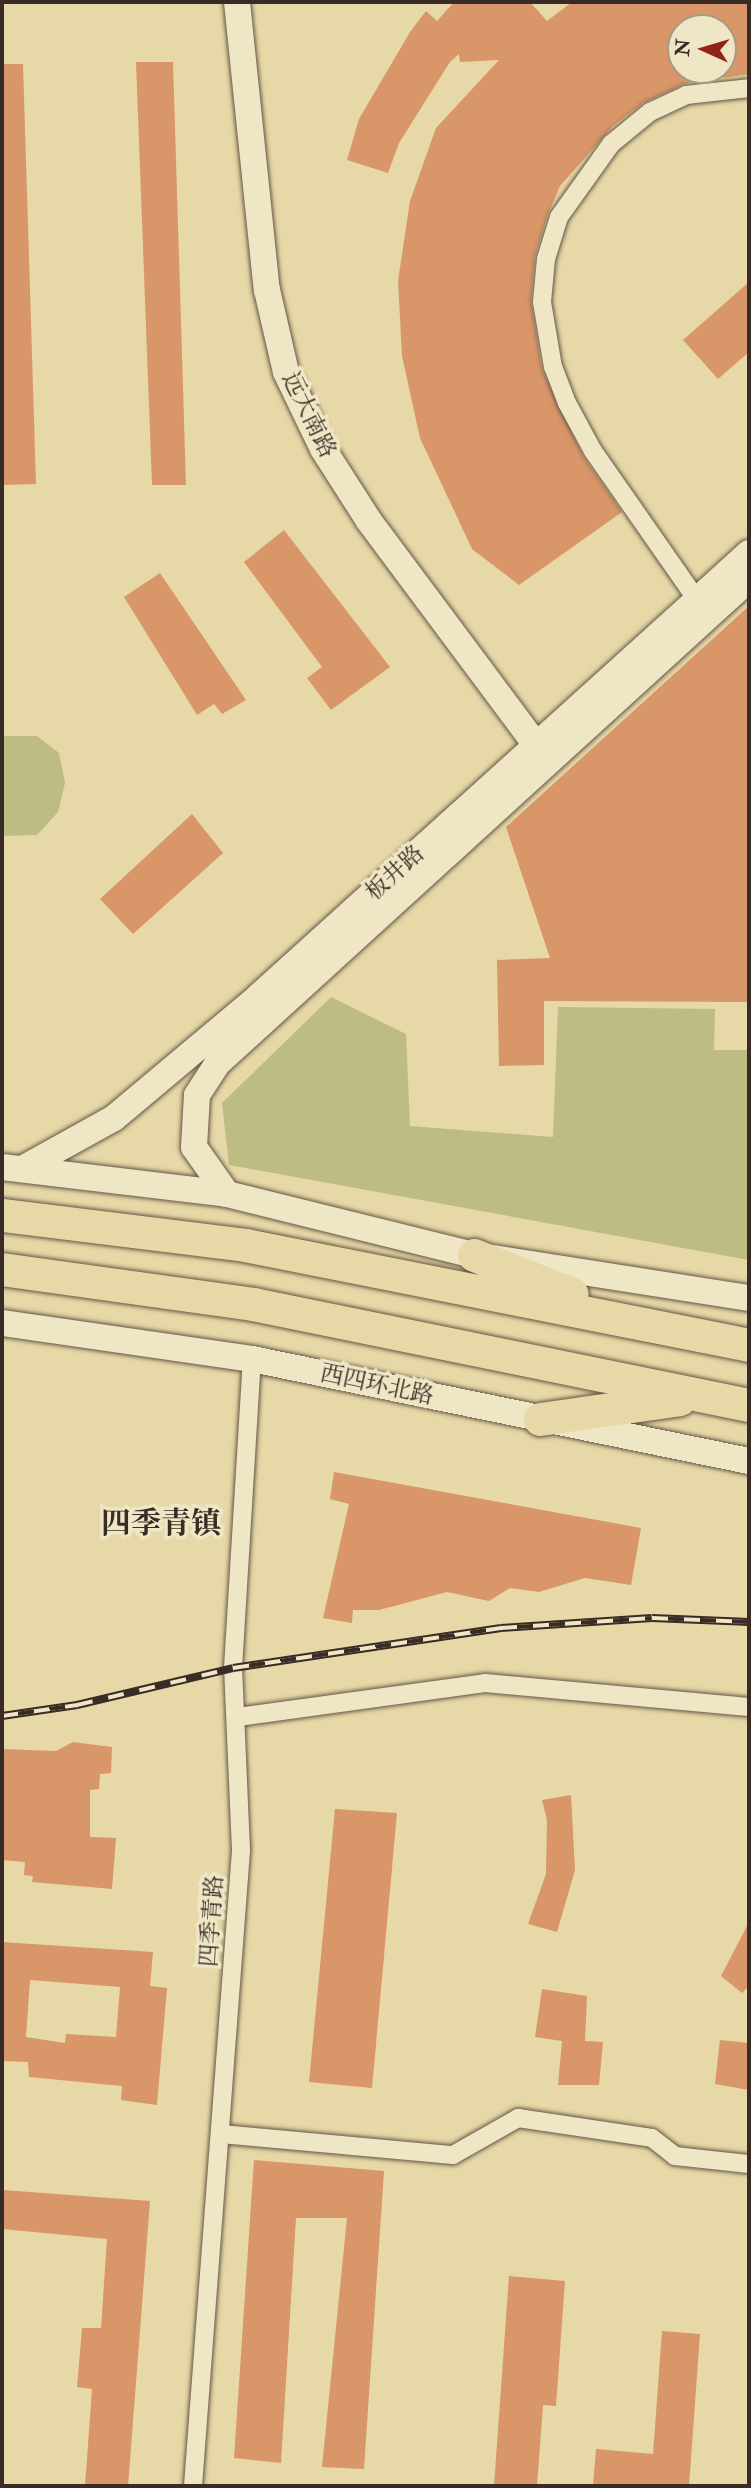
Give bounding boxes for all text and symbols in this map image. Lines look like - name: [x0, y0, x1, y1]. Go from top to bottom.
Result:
- north arrow: [667, 14, 737, 84]
- text: N: [670, 38, 696, 57]
- street label: 远大南路: [276, 368, 342, 462]
- street label: 板井路: [360, 840, 430, 906]
- street label: 西四环北路: [318, 1360, 436, 1410]
- district label: 四季青镇: [101, 1506, 221, 1542]
- street label: 四季青路: [195, 1874, 229, 1968]

